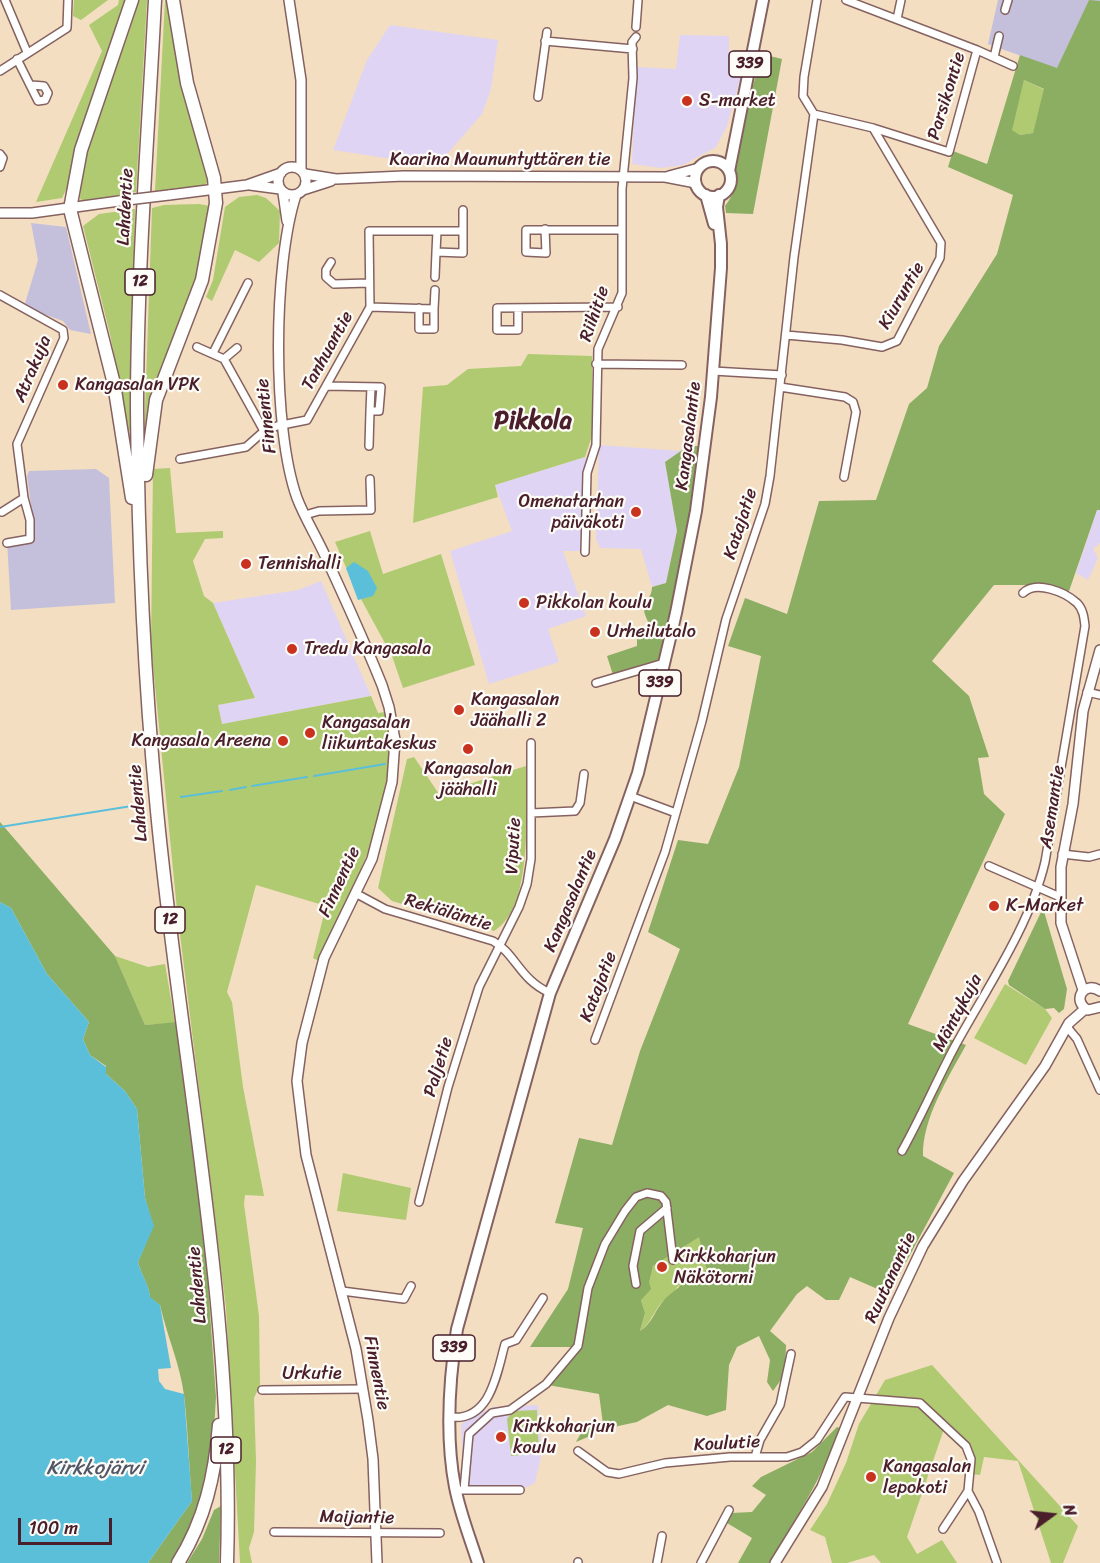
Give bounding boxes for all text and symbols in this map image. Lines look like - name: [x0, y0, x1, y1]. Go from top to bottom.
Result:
- street label: Parsikontie: [923, 49, 971, 143]
- road number: 339: [729, 51, 771, 77]
- place label: S-market: [699, 90, 776, 112]
- marker: S-market: [680, 94, 694, 108]
- street label: Kaarina Maununtyttären tie: [390, 149, 610, 171]
- street label: Lahdentie: [113, 168, 139, 246]
- street label: Kiuruntie: [874, 259, 930, 333]
- road number: 12: [125, 269, 155, 295]
- street label: Riihitie: [575, 283, 615, 345]
- street label: Tanhuantie: [297, 308, 359, 394]
- street label: Atrakuja: [9, 332, 57, 406]
- place label: Kangasalan VPK: [75, 374, 200, 396]
- street label: Finnentie: [252, 377, 282, 455]
- marker: Kangasalan VPK: [56, 378, 70, 392]
- street label: Kangasalantie: [672, 381, 706, 491]
- district label: Pikkola: [494, 408, 572, 436]
- street label: Katajatie: [719, 486, 763, 562]
- place label: Omenatarhan päiväkoti: [519, 491, 624, 534]
- marker: Omenatarhan päiväkoti: [629, 505, 643, 519]
- place label: Tennishalli: [258, 553, 341, 575]
- marker: Tennishalli: [239, 557, 253, 571]
- place label: Pikkolan koulu: [536, 592, 652, 614]
- marker: Pikkolan koulu: [517, 596, 531, 610]
- place label: Urheilutalo: [607, 621, 696, 643]
- marker: Urheilutalo: [588, 625, 602, 639]
- place label: Tredu Kangasala: [304, 638, 431, 660]
- marker: Tredu Kangasala: [285, 642, 299, 656]
- road number: 339: [639, 670, 681, 696]
- place label: Kangasalan Jäähalli 2: [471, 689, 559, 732]
- marker: Kangasalan Jäähalli 2: [452, 703, 466, 717]
- place label: Kangasalan liikuntakeskus: [322, 712, 437, 754]
- marker: Kangasalan liikuntakeskus: [303, 726, 317, 740]
- place label: Kangasala Areena: [132, 730, 271, 752]
- marker: Kangasala Areena: [276, 734, 290, 748]
- marker: Kangasalan jäähalli: [461, 742, 475, 756]
- place label: Kangasalan jäähalli: [424, 758, 512, 800]
- street label: Lahdentie: [125, 764, 153, 842]
- street label: Asemantie: [1036, 764, 1070, 850]
- street label: Viputie: [502, 817, 526, 875]
- street label: Finnentie: [314, 843, 366, 921]
- street label: Kangasalantie: [540, 847, 602, 955]
- street label: Rekiäläntie: [402, 890, 494, 936]
- place label: K-Market: [1006, 895, 1083, 917]
- marker: K-Market: [987, 899, 1001, 913]
- road number: 12: [155, 907, 185, 933]
- street label: Katajatie: [576, 949, 622, 1025]
- street label: Mäntykuja: [929, 971, 987, 1055]
- street label: Paljetie: [420, 1034, 458, 1100]
- street label: Ruutanantie: [861, 1229, 921, 1327]
- street label: Lahdentie: [184, 1246, 212, 1324]
- place label: Kirkkoharjun Näkötorni: [674, 1246, 776, 1288]
- marker: Kirkkoharjun Näkötorni: [655, 1260, 669, 1274]
- street label: Finnentie: [358, 1334, 394, 1412]
- road number: 339: [433, 1335, 475, 1361]
- street label: Urkutie: [282, 1363, 342, 1385]
- place label: Kirkkoharjun koulu: [513, 1416, 615, 1458]
- marker: Kirkkoharjun koulu: [494, 1430, 508, 1444]
- street label: Koulutie: [693, 1431, 761, 1457]
- road number: 12: [211, 1437, 241, 1463]
- place label: Kangasalan lepokoti: [883, 1456, 971, 1498]
- water label: Kirkkojärvi: [47, 1457, 143, 1481]
- marker: Kangasalan lepokoti: [864, 1470, 878, 1484]
- north arrow: [1022, 1485, 1082, 1545]
- text: N: [1054, 1501, 1085, 1519]
- scale bar: [21, 1506, 116, 1544]
- street label: Maijantie: [319, 1507, 395, 1529]
- text: 100 m: [29, 1512, 78, 1544]

